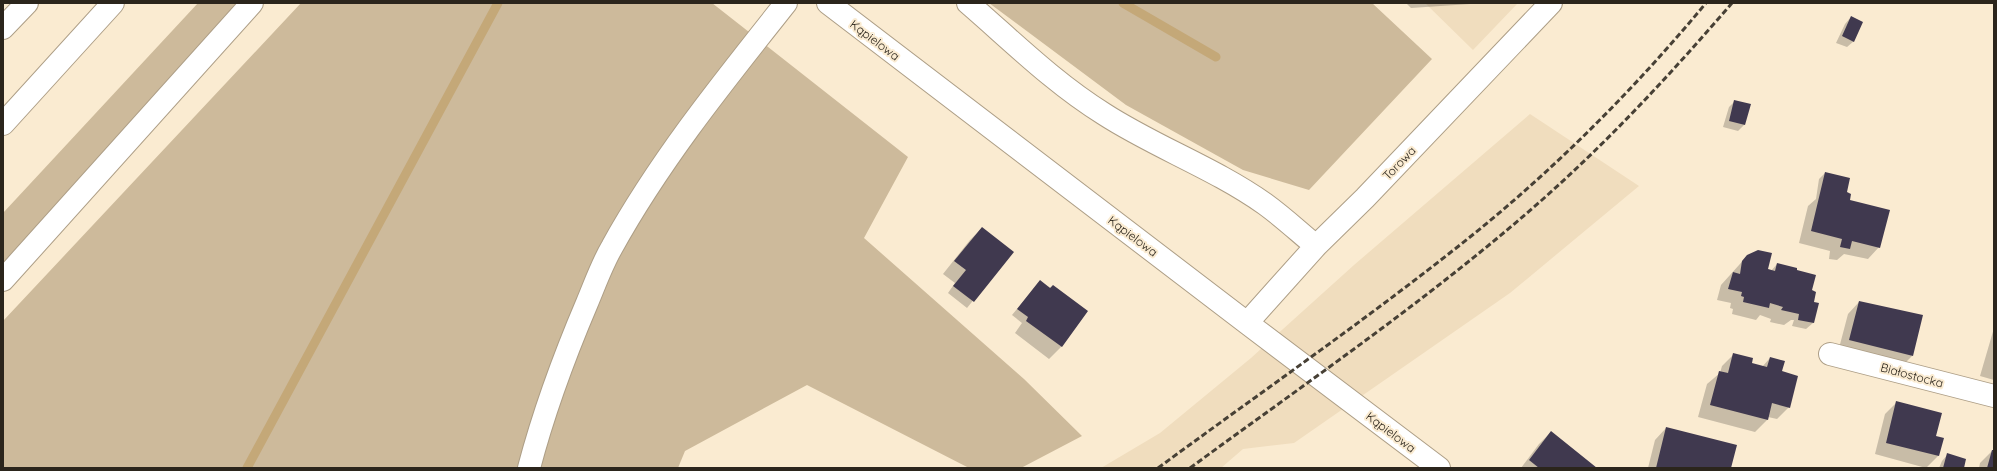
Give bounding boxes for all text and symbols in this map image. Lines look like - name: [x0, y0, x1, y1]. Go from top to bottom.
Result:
- street label: Kąpielowa: [847, 16, 903, 64]
- street label: Torowa: [1379, 143, 1419, 183]
- street label: Kąpielowa: [1105, 212, 1161, 260]
- street label: Białostocka: [1879, 359, 1945, 391]
- street label: Kąpielowa: [1363, 408, 1419, 456]

